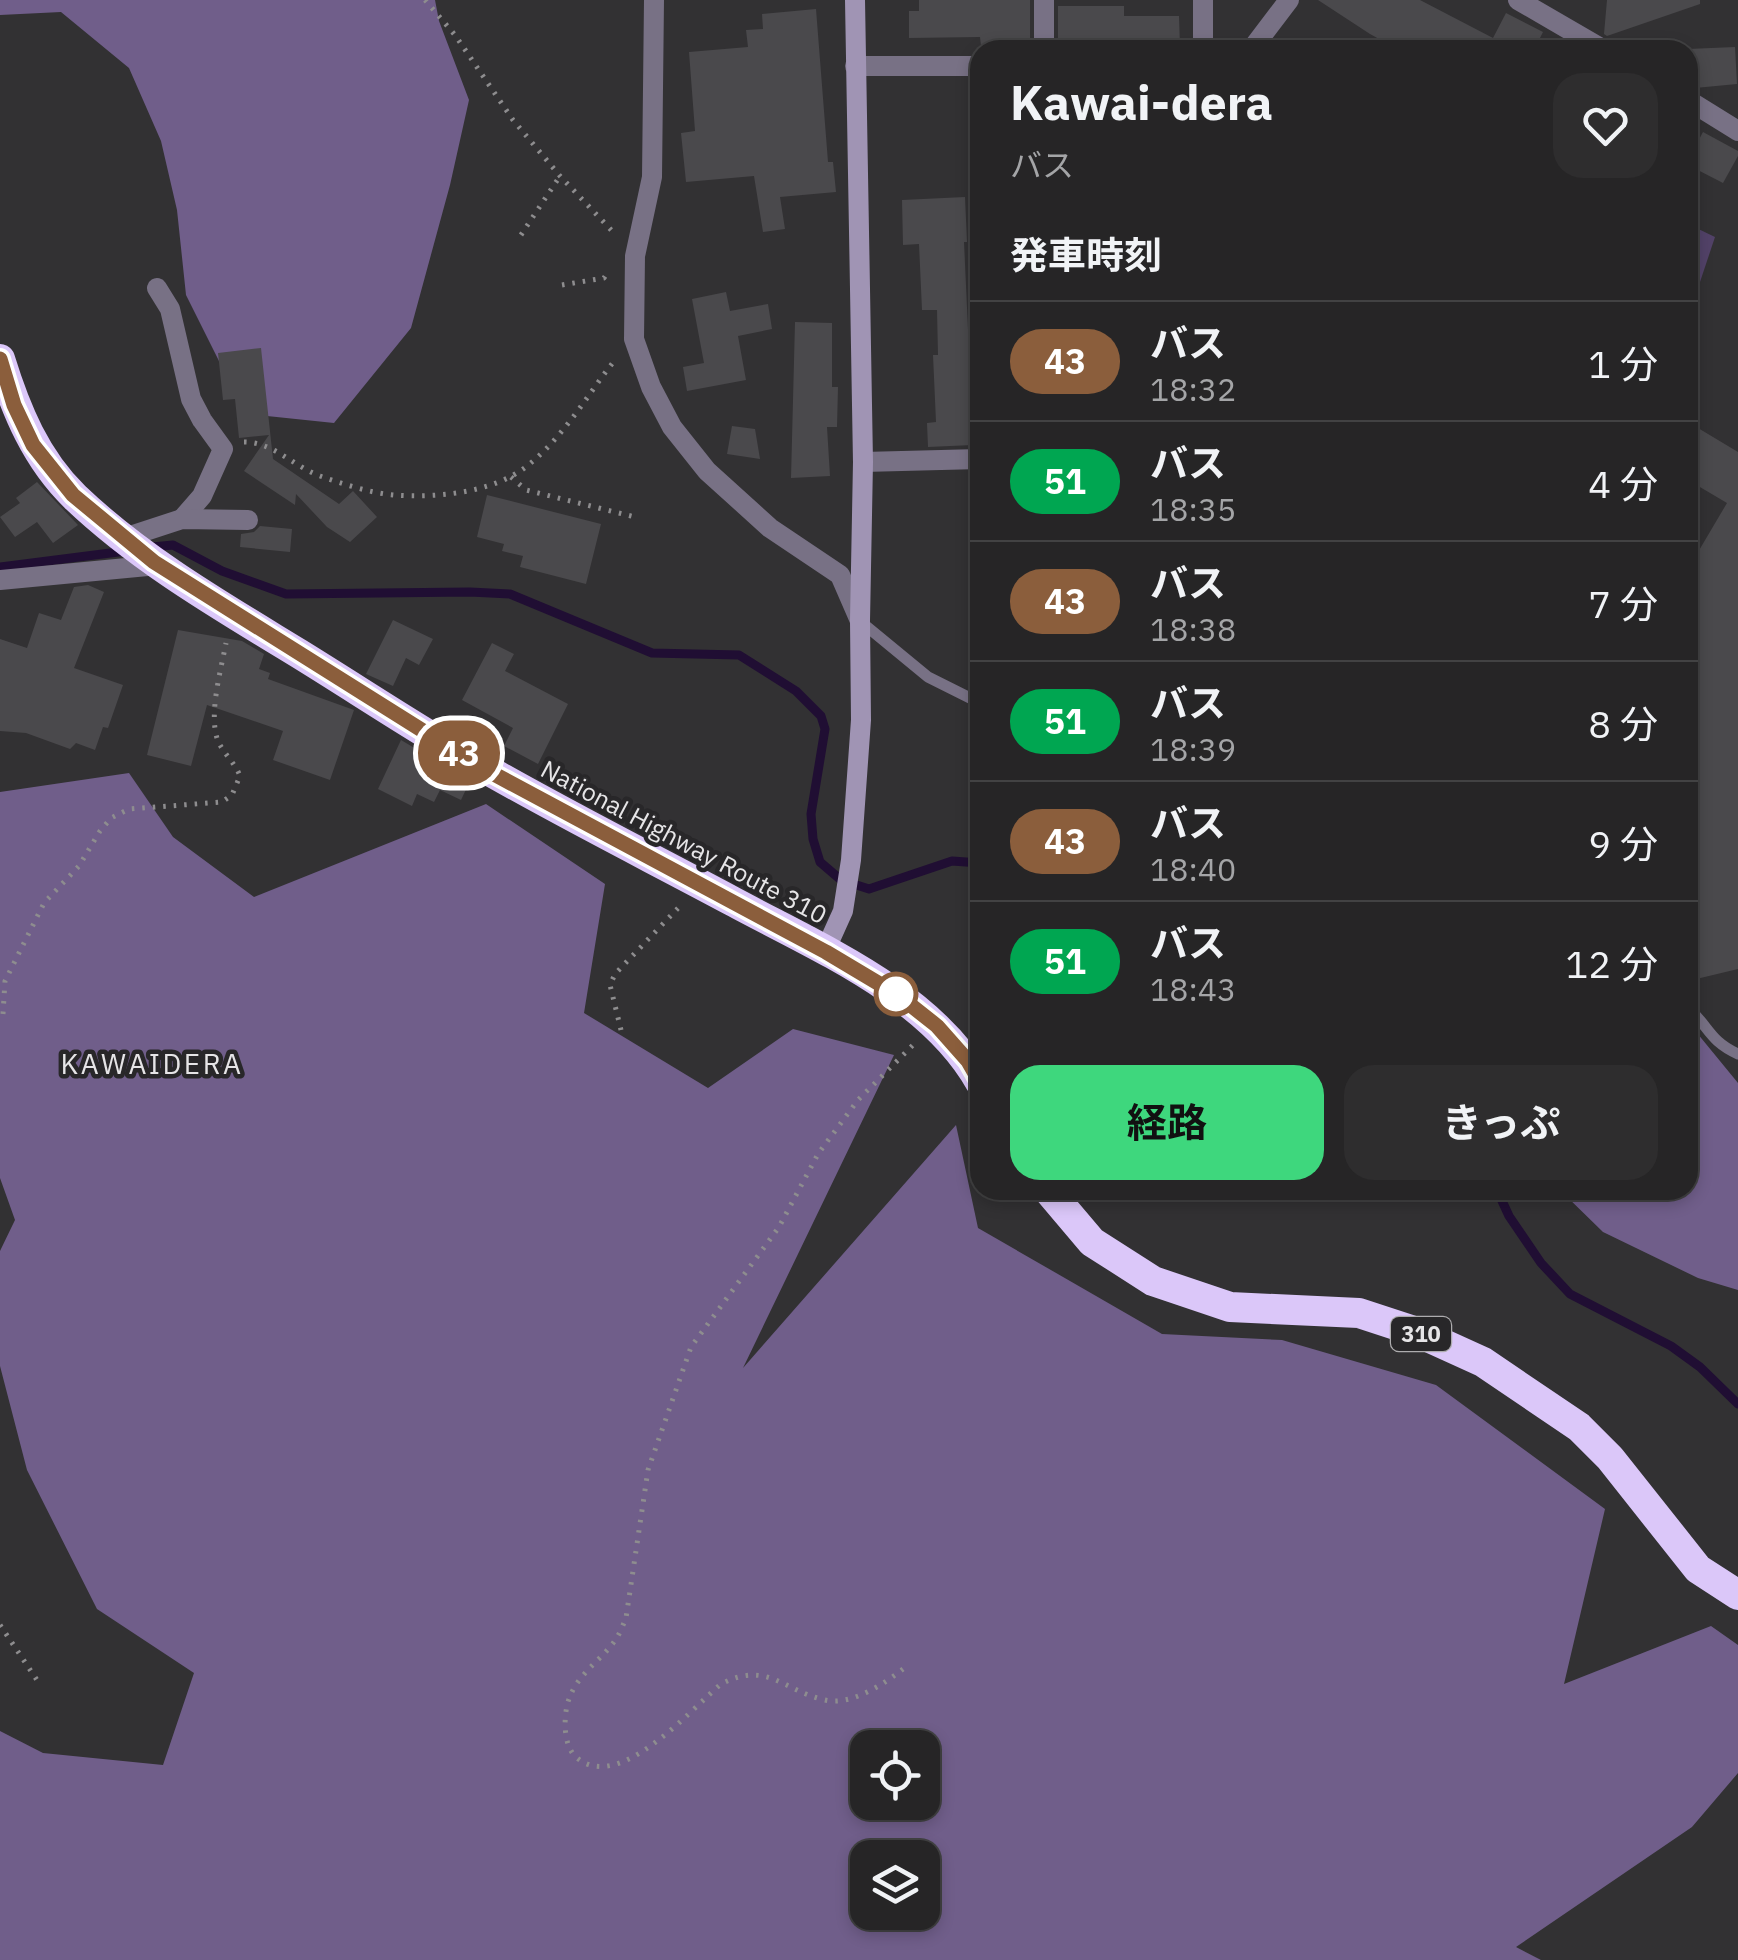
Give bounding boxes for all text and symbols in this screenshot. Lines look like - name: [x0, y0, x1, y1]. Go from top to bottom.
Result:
- text: Kawai-dera: [1010, 71, 1273, 133]
- button: heart: [1553, 73, 1658, 178]
- text: バス: [1010, 144, 1074, 186]
- text: 発車時刻: [1010, 230, 1162, 279]
- text: バス: [1150, 318, 1226, 367]
- text: 43: [1044, 338, 1086, 384]
- text: 1 分: [1588, 339, 1658, 388]
- text: 18:32: [1150, 368, 1236, 410]
- text: バス: [1150, 438, 1226, 487]
- text: 51: [1044, 458, 1086, 504]
- text: 4 分: [1588, 459, 1658, 508]
- text: 18:35: [1150, 488, 1236, 530]
- text: バス: [1150, 558, 1226, 607]
- text: 43: [1044, 578, 1086, 624]
- text: 7 分: [1588, 579, 1658, 628]
- text: 18:38: [1150, 608, 1236, 650]
- text: バス: [1150, 678, 1226, 727]
- text: 51: [1044, 698, 1086, 744]
- text: 8 分: [1588, 699, 1658, 748]
- line badge: 43: [414, 720, 504, 786]
- text: 18:39: [1150, 728, 1236, 770]
- text: 43: [438, 730, 480, 776]
- street label: National Highway Route 310: [536, 752, 833, 931]
- text: バス: [1150, 798, 1226, 847]
- text: 43: [1044, 818, 1086, 864]
- text: 9 分: [1588, 819, 1658, 868]
- text: 18:40: [1150, 848, 1236, 890]
- text: バス: [1150, 918, 1226, 967]
- text: 51: [1044, 938, 1086, 984]
- text: 12 分: [1565, 939, 1658, 988]
- text: 18:43: [1150, 968, 1236, 1010]
- unlabelled marker: [875, 973, 917, 1015]
- district label: KAWAIDERA: [60, 1045, 244, 1082]
- button: 経路: [1010, 1065, 1324, 1180]
- button: きっぷ: [1344, 1065, 1658, 1180]
- road number: 310: [1391, 1317, 1451, 1351]
- map controls: [850, 1730, 940, 1930]
- button: locate: [850, 1730, 940, 1820]
- button: layers: [850, 1840, 940, 1930]

